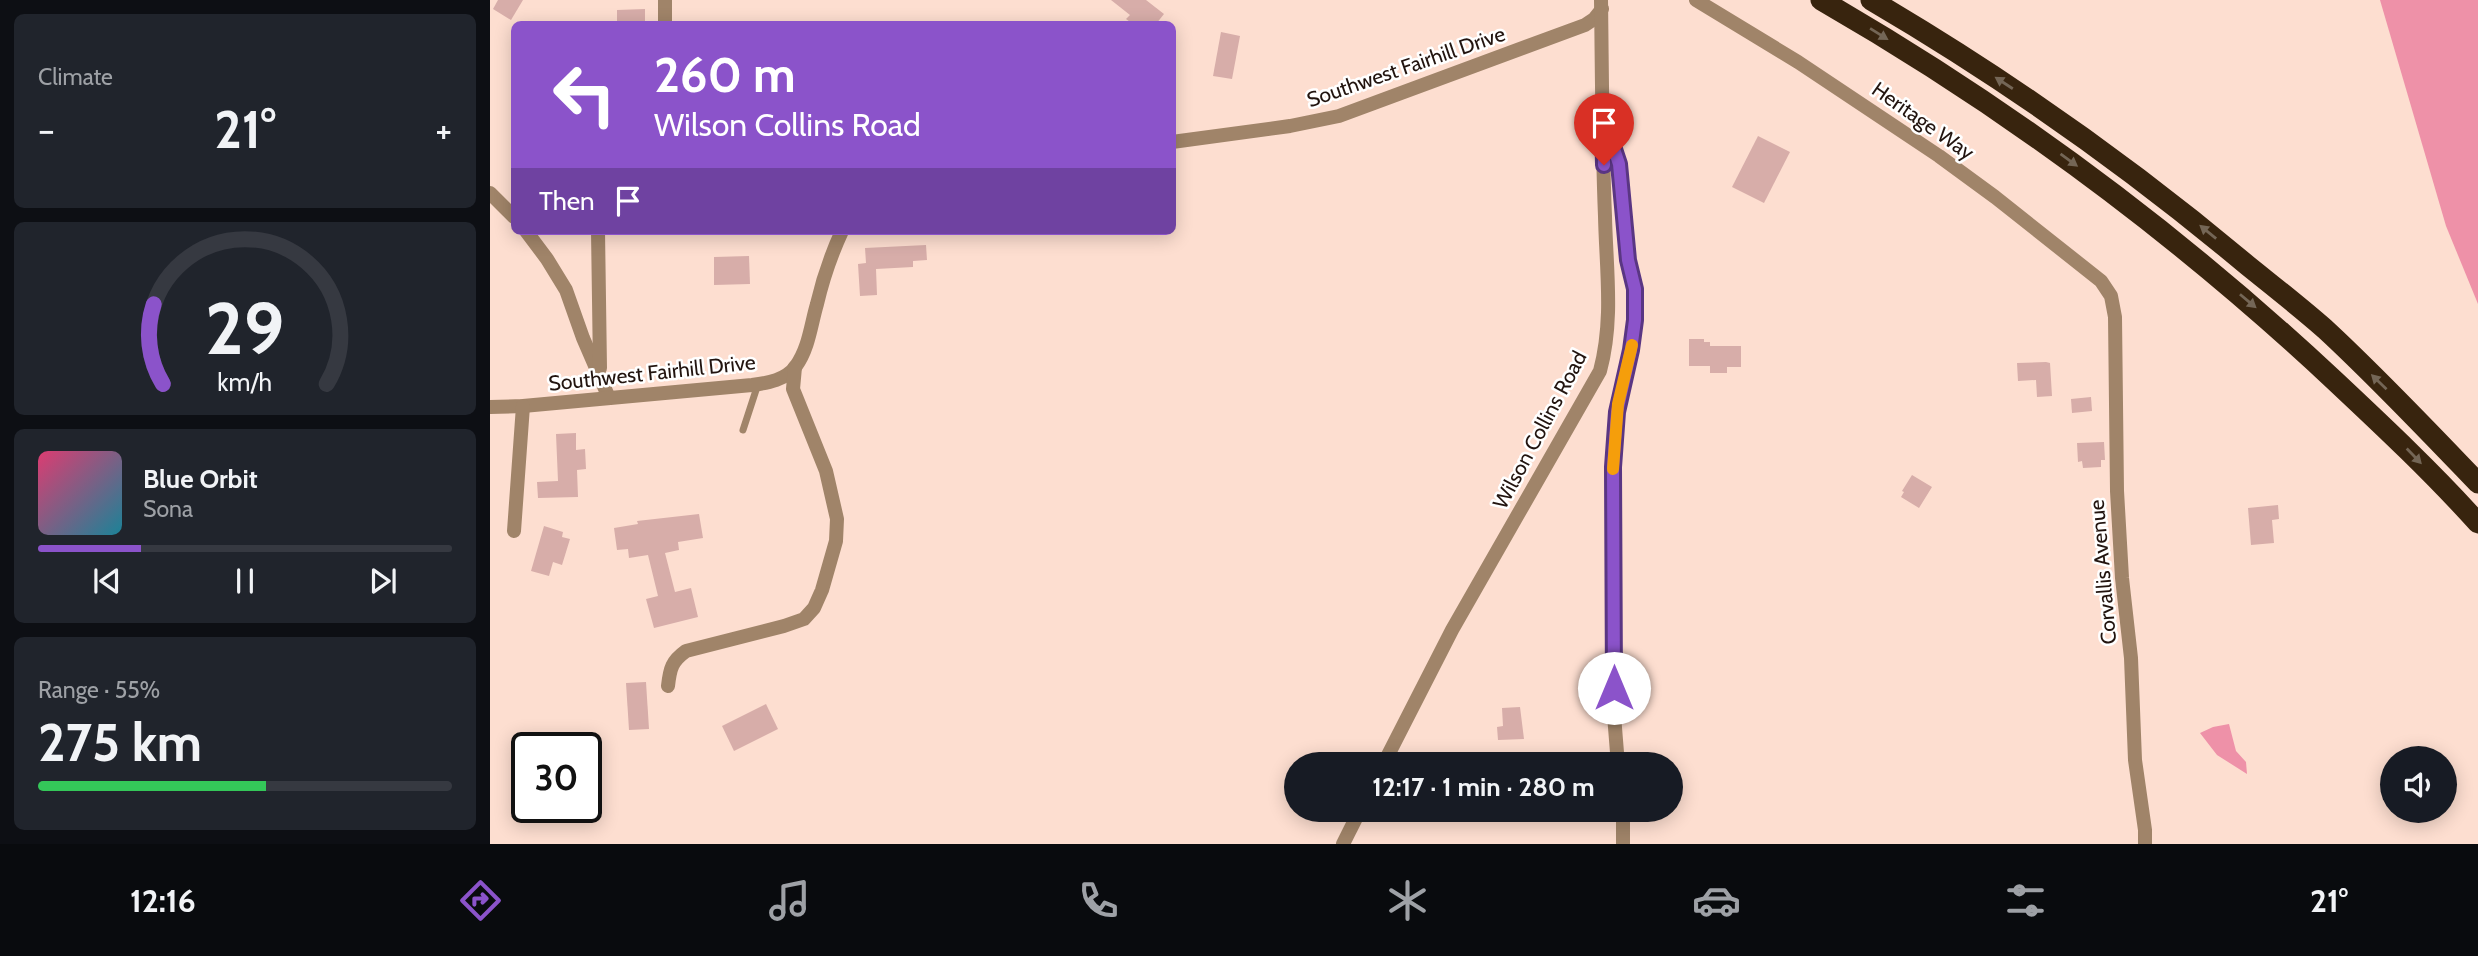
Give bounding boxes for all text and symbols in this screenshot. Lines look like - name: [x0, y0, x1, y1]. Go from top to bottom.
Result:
- street label: Southwest Fairhill Drive: [1303, 21, 1508, 112]
- one-way arrow: [1870, 28, 1889, 41]
- text: 260 m: [654, 45, 796, 104]
- icon: left: [539, 49, 630, 140]
- text: Climate: [38, 63, 113, 91]
- street label: Heritage Way: [1867, 76, 1979, 165]
- one-way arrow: [1995, 77, 2014, 90]
- pin: [1574, 93, 1634, 165]
- text: 21°: [214, 98, 276, 161]
- icon: arrive: [1585, 104, 1623, 142]
- text: Wilson Collins Road: [654, 105, 921, 144]
- text: −: [38, 106, 55, 153]
- text: +: [435, 106, 452, 153]
- one-way arrow: [2060, 153, 2078, 167]
- icon: arrive: [609, 182, 647, 220]
- text: Then: [539, 185, 595, 217]
- one-way arrow: [2199, 225, 2216, 240]
- text: 29: [205, 285, 285, 373]
- one-way arrow: [2239, 293, 2256, 308]
- street label: Wilson Collins Road: [1487, 347, 1592, 513]
- street label: Southwest Fairhill Drive: [547, 349, 757, 396]
- text: km/h: [218, 367, 272, 397]
- one-way arrow: [2371, 374, 2388, 390]
- one-way arrow: [2405, 447, 2421, 464]
- text: Blue Orbit: [143, 463, 258, 495]
- text: Sona: [143, 495, 193, 523]
- street label: Corvallis Avenue: [2084, 498, 2121, 646]
- icon: previous: [88, 562, 126, 600]
- icon: pause: [226, 562, 264, 600]
- icon: next: [364, 562, 402, 600]
- position arrow: [1577, 651, 1651, 725]
- text: Range · 55%: [38, 676, 160, 704]
- text: 275 km: [38, 711, 202, 774]
- speed limit sign: 30: [511, 732, 602, 823]
- map controls: [2380, 746, 2457, 823]
- button: sound: [2380, 746, 2457, 823]
- text: 12:17 · 1 min · 280 m: [1372, 771, 1595, 803]
- icon: directions: [456, 876, 505, 925]
- icon: music: [765, 876, 814, 925]
- icon: phone: [1074, 876, 1123, 925]
- icon: climate: [1383, 876, 1432, 925]
- icon: car: [1692, 876, 1741, 925]
- icon: filters: [2001, 876, 2050, 925]
- text: 12:16: [130, 881, 196, 920]
- text: 21°: [2310, 881, 2348, 920]

